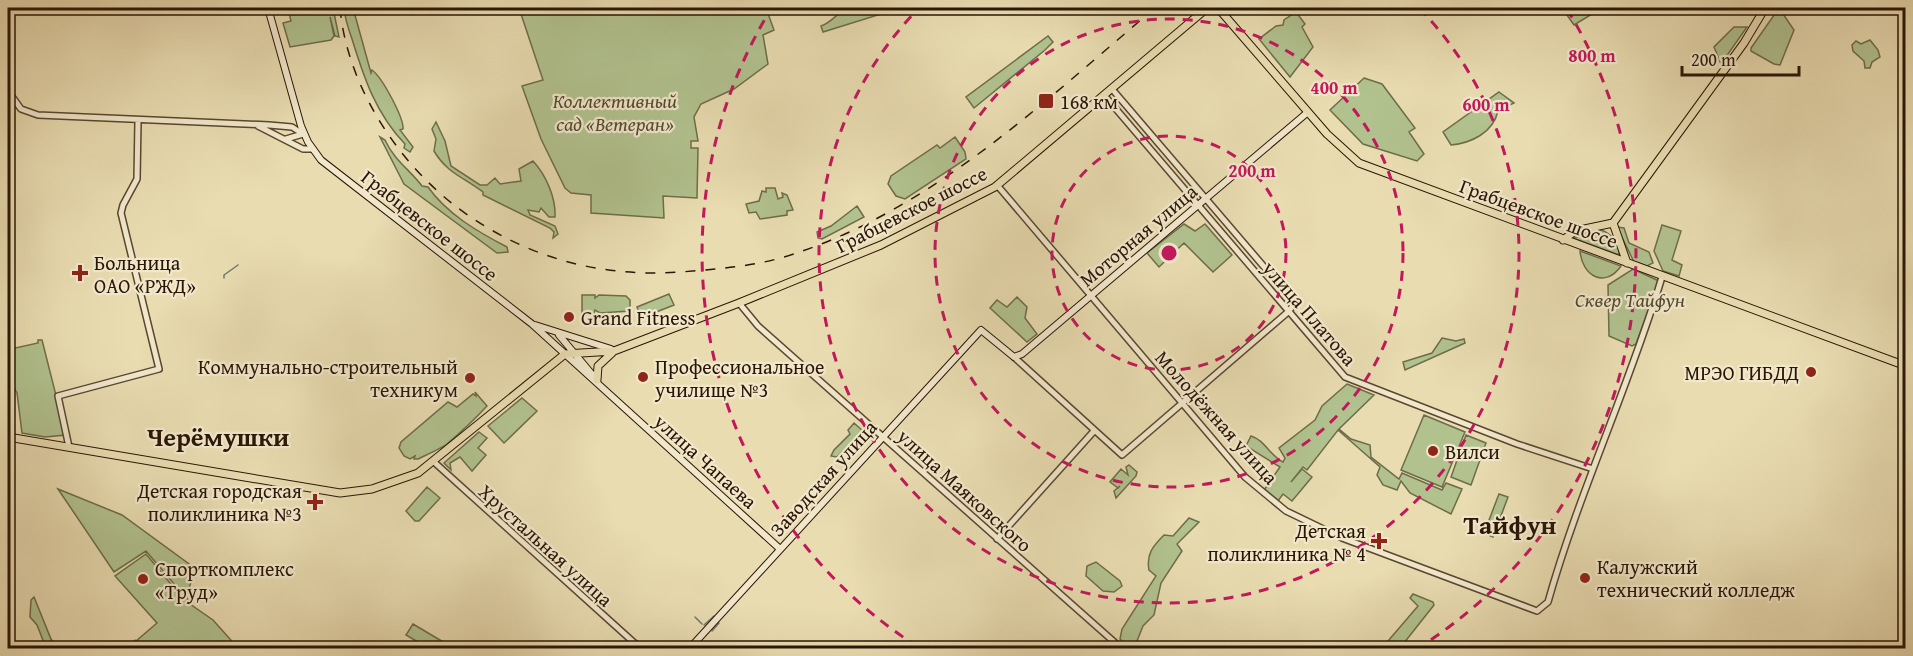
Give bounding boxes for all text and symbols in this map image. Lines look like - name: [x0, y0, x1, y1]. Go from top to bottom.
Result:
- scale bar: [1682, 39, 1799, 77]
- text: 800 m: [1568, 42, 1616, 69]
- text: 200 m: [1691, 46, 1736, 73]
- text: 400 m: [1310, 74, 1358, 101]
- park label: Коллективный сад «Ветеран»: [553, 86, 677, 138]
- place label: 168 км: [1060, 87, 1118, 116]
- text: 600 m: [1462, 91, 1510, 118]
- marker: 168 км: [1037, 92, 1055, 110]
- text: 200 m: [1228, 157, 1276, 184]
- street label: Грабцевское шоссе: [830, 158, 992, 260]
- street label: Грабцевское шоссе: [355, 162, 505, 288]
- street label: Грабцевское шоссе: [1456, 171, 1622, 255]
- street label: Моторная улица: [1073, 177, 1204, 293]
- centre of rings: [1159, 243, 1179, 263]
- place label: Больница ОАО «РЖД»: [94, 248, 196, 300]
- street label: улица Платова: [1255, 253, 1364, 372]
- marker: Больница ОАО «РЖД»: [71, 264, 89, 282]
- park label: Сквер Тайфун: [1575, 285, 1685, 314]
- place label: Grand Fitness: [581, 303, 696, 332]
- marker: Grand Fitness: [562, 310, 576, 324]
- street label: Молодёжная улица: [1149, 344, 1286, 491]
- place label: Коммунально-строительный техникум: [198, 352, 458, 404]
- place label: Профессиональное училище №3: [654, 352, 824, 404]
- place label: МРЭО ГИБДД: [1684, 358, 1799, 387]
- marker: МРЭО ГИБДД: [1804, 365, 1818, 379]
- marker: Профессиональное училище №3: [636, 370, 650, 384]
- marker: Коммунально-строительный техникум: [463, 371, 477, 385]
- street label: улица Чапаева: [647, 406, 764, 515]
- street label: Заводская улица: [763, 413, 884, 543]
- district label: Черёмушки: [147, 417, 289, 456]
- street label: улица Маяковского: [891, 421, 1039, 558]
- place label: Вилси: [1445, 437, 1500, 466]
- marker: Вилси: [1426, 444, 1440, 458]
- place label: Детская городская поликлиника №3: [136, 476, 302, 528]
- street label: Хрустальная улица: [473, 477, 620, 613]
- marker: Детская городская поликлиника №3: [306, 493, 324, 511]
- district label: Тайфун: [1464, 505, 1557, 544]
- place label: Детская поликлиника № 4: [1207, 516, 1366, 568]
- marker: Детская поликлиника № 4: [1370, 532, 1388, 550]
- place label: Калужский технический колледж: [1597, 552, 1795, 604]
- place label: Спорткомплекс «Труд»: [155, 554, 294, 606]
- marker: Калужский технический колледж: [1578, 571, 1592, 585]
- marker: Спорткомплекс «Труд»: [136, 572, 150, 586]

